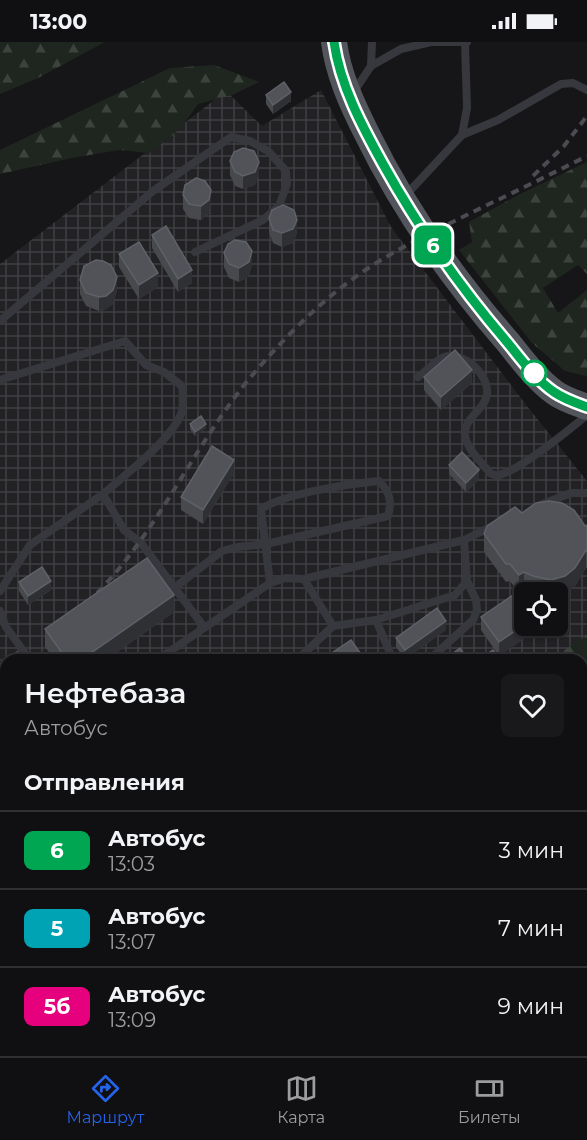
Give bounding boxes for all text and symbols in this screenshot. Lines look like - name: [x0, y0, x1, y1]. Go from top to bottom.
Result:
- text: 13:00: [30, 8, 87, 35]
- line badge: 6: [414, 226, 452, 264]
- text: 6: [426, 233, 440, 258]
- unlabelled marker: [521, 360, 547, 386]
- map controls: [514, 582, 568, 636]
- button: locate: [514, 582, 568, 636]
- button: heart: [501, 674, 564, 737]
- text: Нефтебаза: [24, 676, 186, 710]
- text: Автобус: [24, 716, 108, 740]
- text: Отправления: [24, 769, 185, 796]
- text: Автобус: [108, 825, 206, 852]
- text: 3 мин: [498, 837, 564, 864]
- text: 6: [50, 838, 64, 863]
- text: 13:03: [108, 852, 155, 876]
- text: Автобус: [108, 903, 206, 930]
- text: 7 мин: [498, 915, 564, 942]
- text: 5: [51, 916, 63, 941]
- text: 13:07: [108, 930, 156, 954]
- text: Автобус: [108, 981, 206, 1008]
- text: 9 мин: [497, 993, 564, 1020]
- text: 5б: [44, 994, 70, 1019]
- text: 13:09: [108, 1008, 156, 1032]
- tab: Маршрут: [66, 1072, 144, 1127]
- tab: Карта: [277, 1072, 325, 1127]
- tab: Билеты: [458, 1072, 521, 1127]

